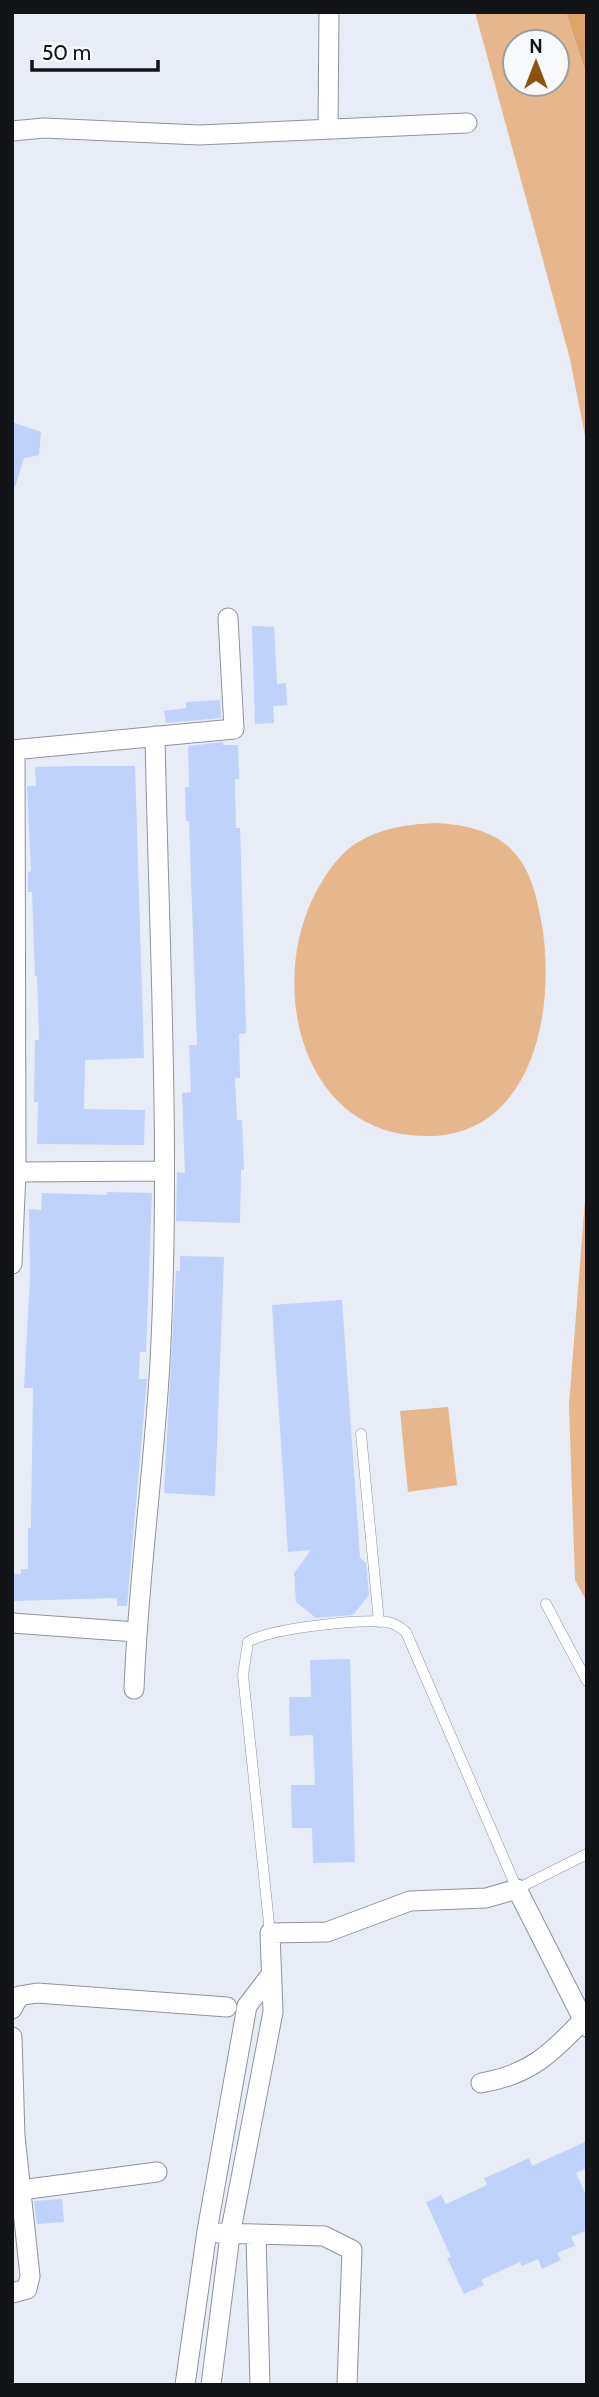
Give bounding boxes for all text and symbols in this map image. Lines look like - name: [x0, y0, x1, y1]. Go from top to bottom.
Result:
- scale bar: [32, 28, 158, 72]
- north arrow: [501, 28, 571, 98]
- text: N: [529, 35, 543, 58]
- text: 50 m: [42, 40, 91, 65]

